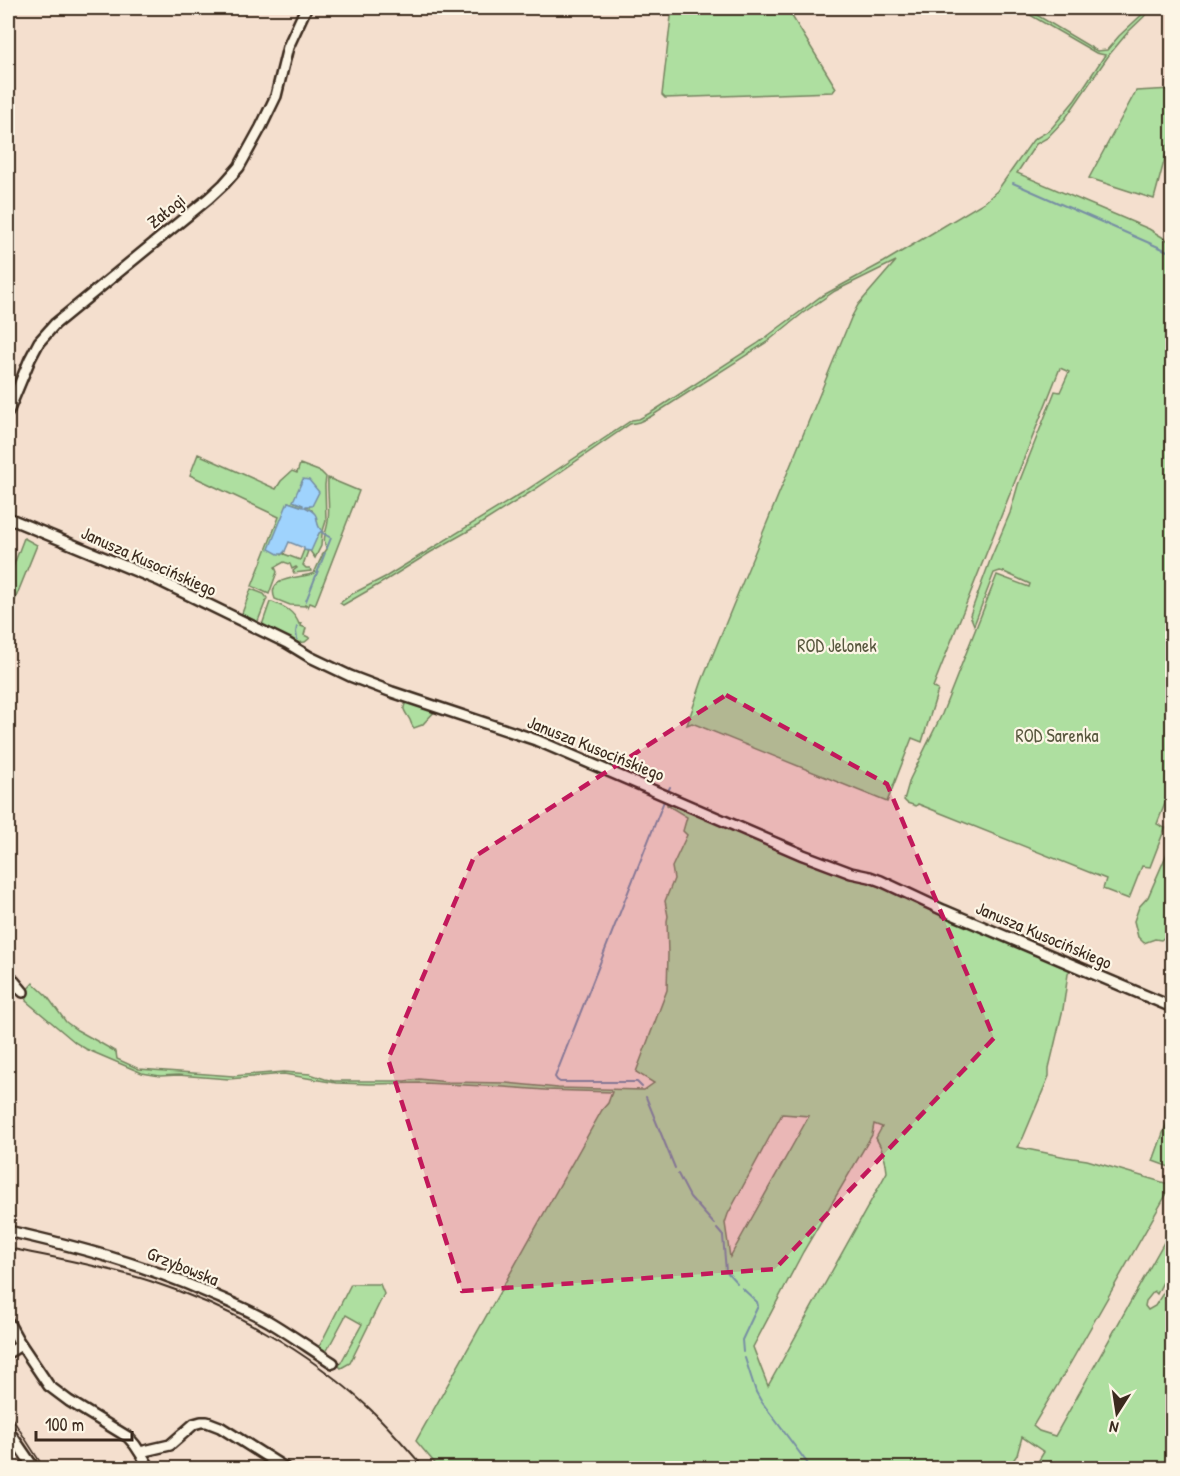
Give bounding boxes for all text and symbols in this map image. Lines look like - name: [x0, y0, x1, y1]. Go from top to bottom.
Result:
- street label: Załogi: [142, 188, 190, 234]
- street label: Janusza Kusocińskiego: [77, 520, 221, 602]
- park label: ROD Jelonek: [797, 633, 877, 658]
- street label: Janusza Kusocińskiego: [524, 709, 668, 787]
- park label: ROD Sarenka: [1016, 723, 1098, 748]
- street label: Janusza Kusocińskiego: [972, 895, 1116, 975]
- street label: Grzybowska: [143, 1240, 223, 1292]
- north arrow: [1087, 1383, 1147, 1443]
- scale bar: [36, 1404, 132, 1442]
- text: 100 m: [45, 1412, 84, 1437]
- text: N: [1107, 1416, 1120, 1439]

